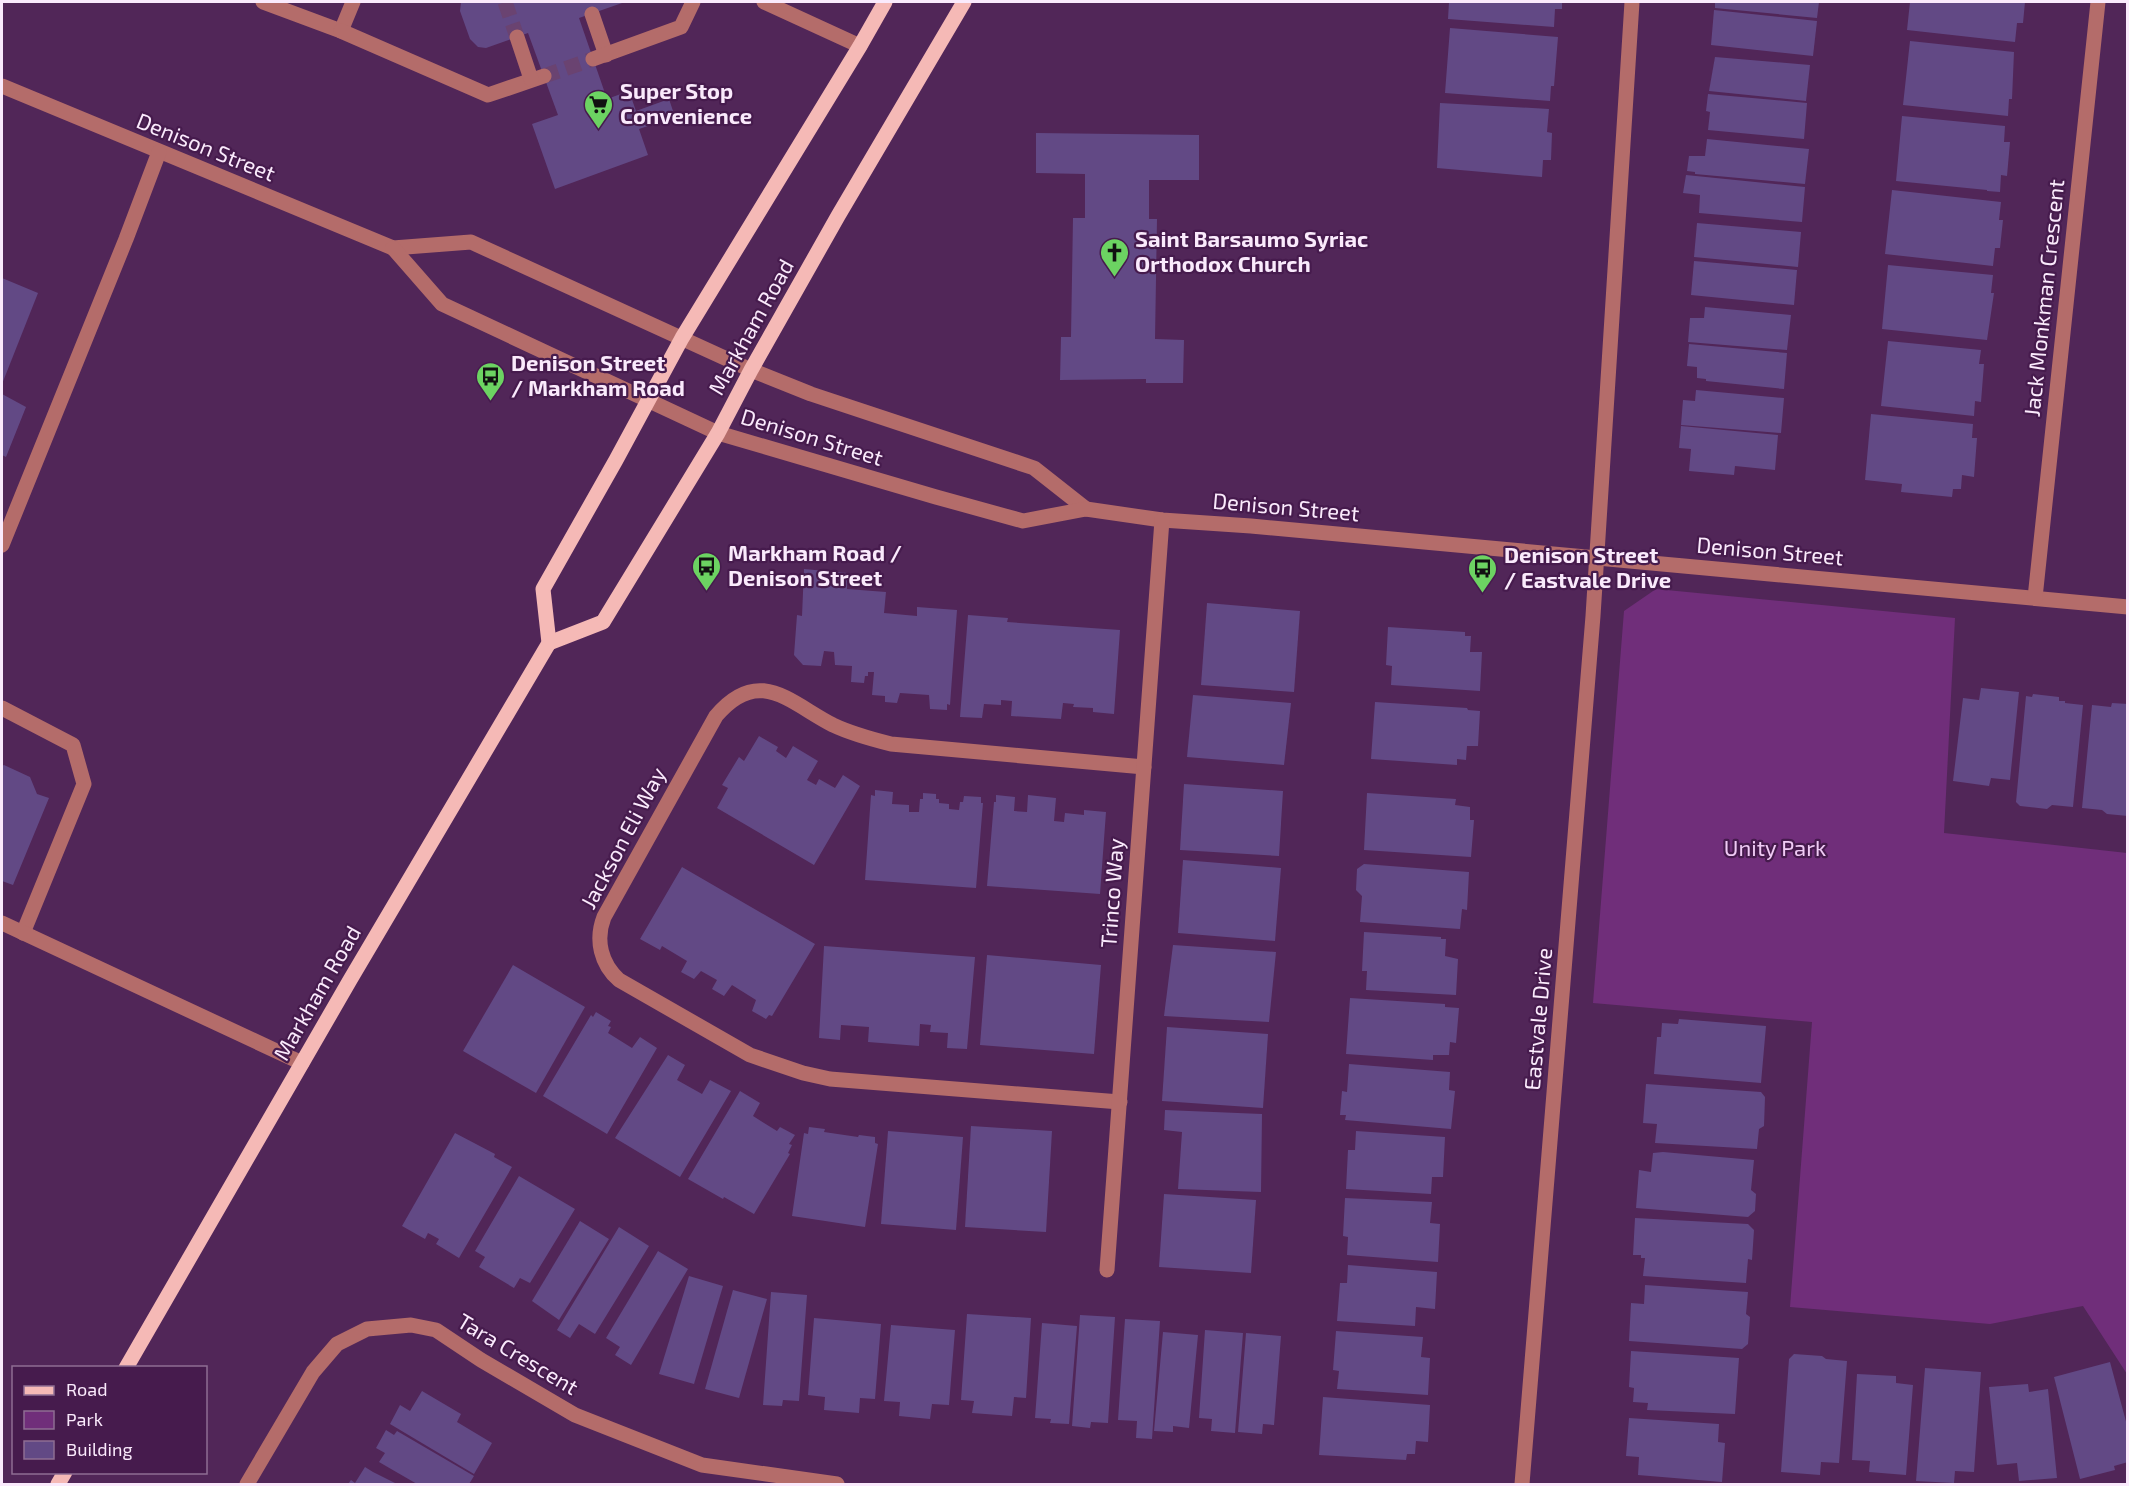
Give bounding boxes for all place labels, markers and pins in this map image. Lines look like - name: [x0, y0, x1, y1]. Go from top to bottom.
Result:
- place label: Super Stop Convenience: [620, 77, 752, 128]
- supermarket icon: Super Stop Convenience: [583, 88, 615, 130]
- place label: Saint Barsaumo Syriac Orthodox Church: [1135, 225, 1368, 276]
- church icon: Saint Barsaumo Syriac Orthodox Church: [1098, 236, 1130, 278]
- place label: Denison Street / Markham Road: [511, 349, 685, 400]
- bus stop icon: Denison Street / Markham Road: [474, 360, 506, 402]
- place label: Markham Road / Denison Street: [728, 539, 902, 590]
- place label: Denison Street / Eastvale Drive: [1504, 541, 1671, 592]
- bus stop icon: Markham Road / Denison Street: [691, 550, 723, 592]
- bus stop icon: Denison Street / Eastvale Drive: [1467, 552, 1499, 594]

